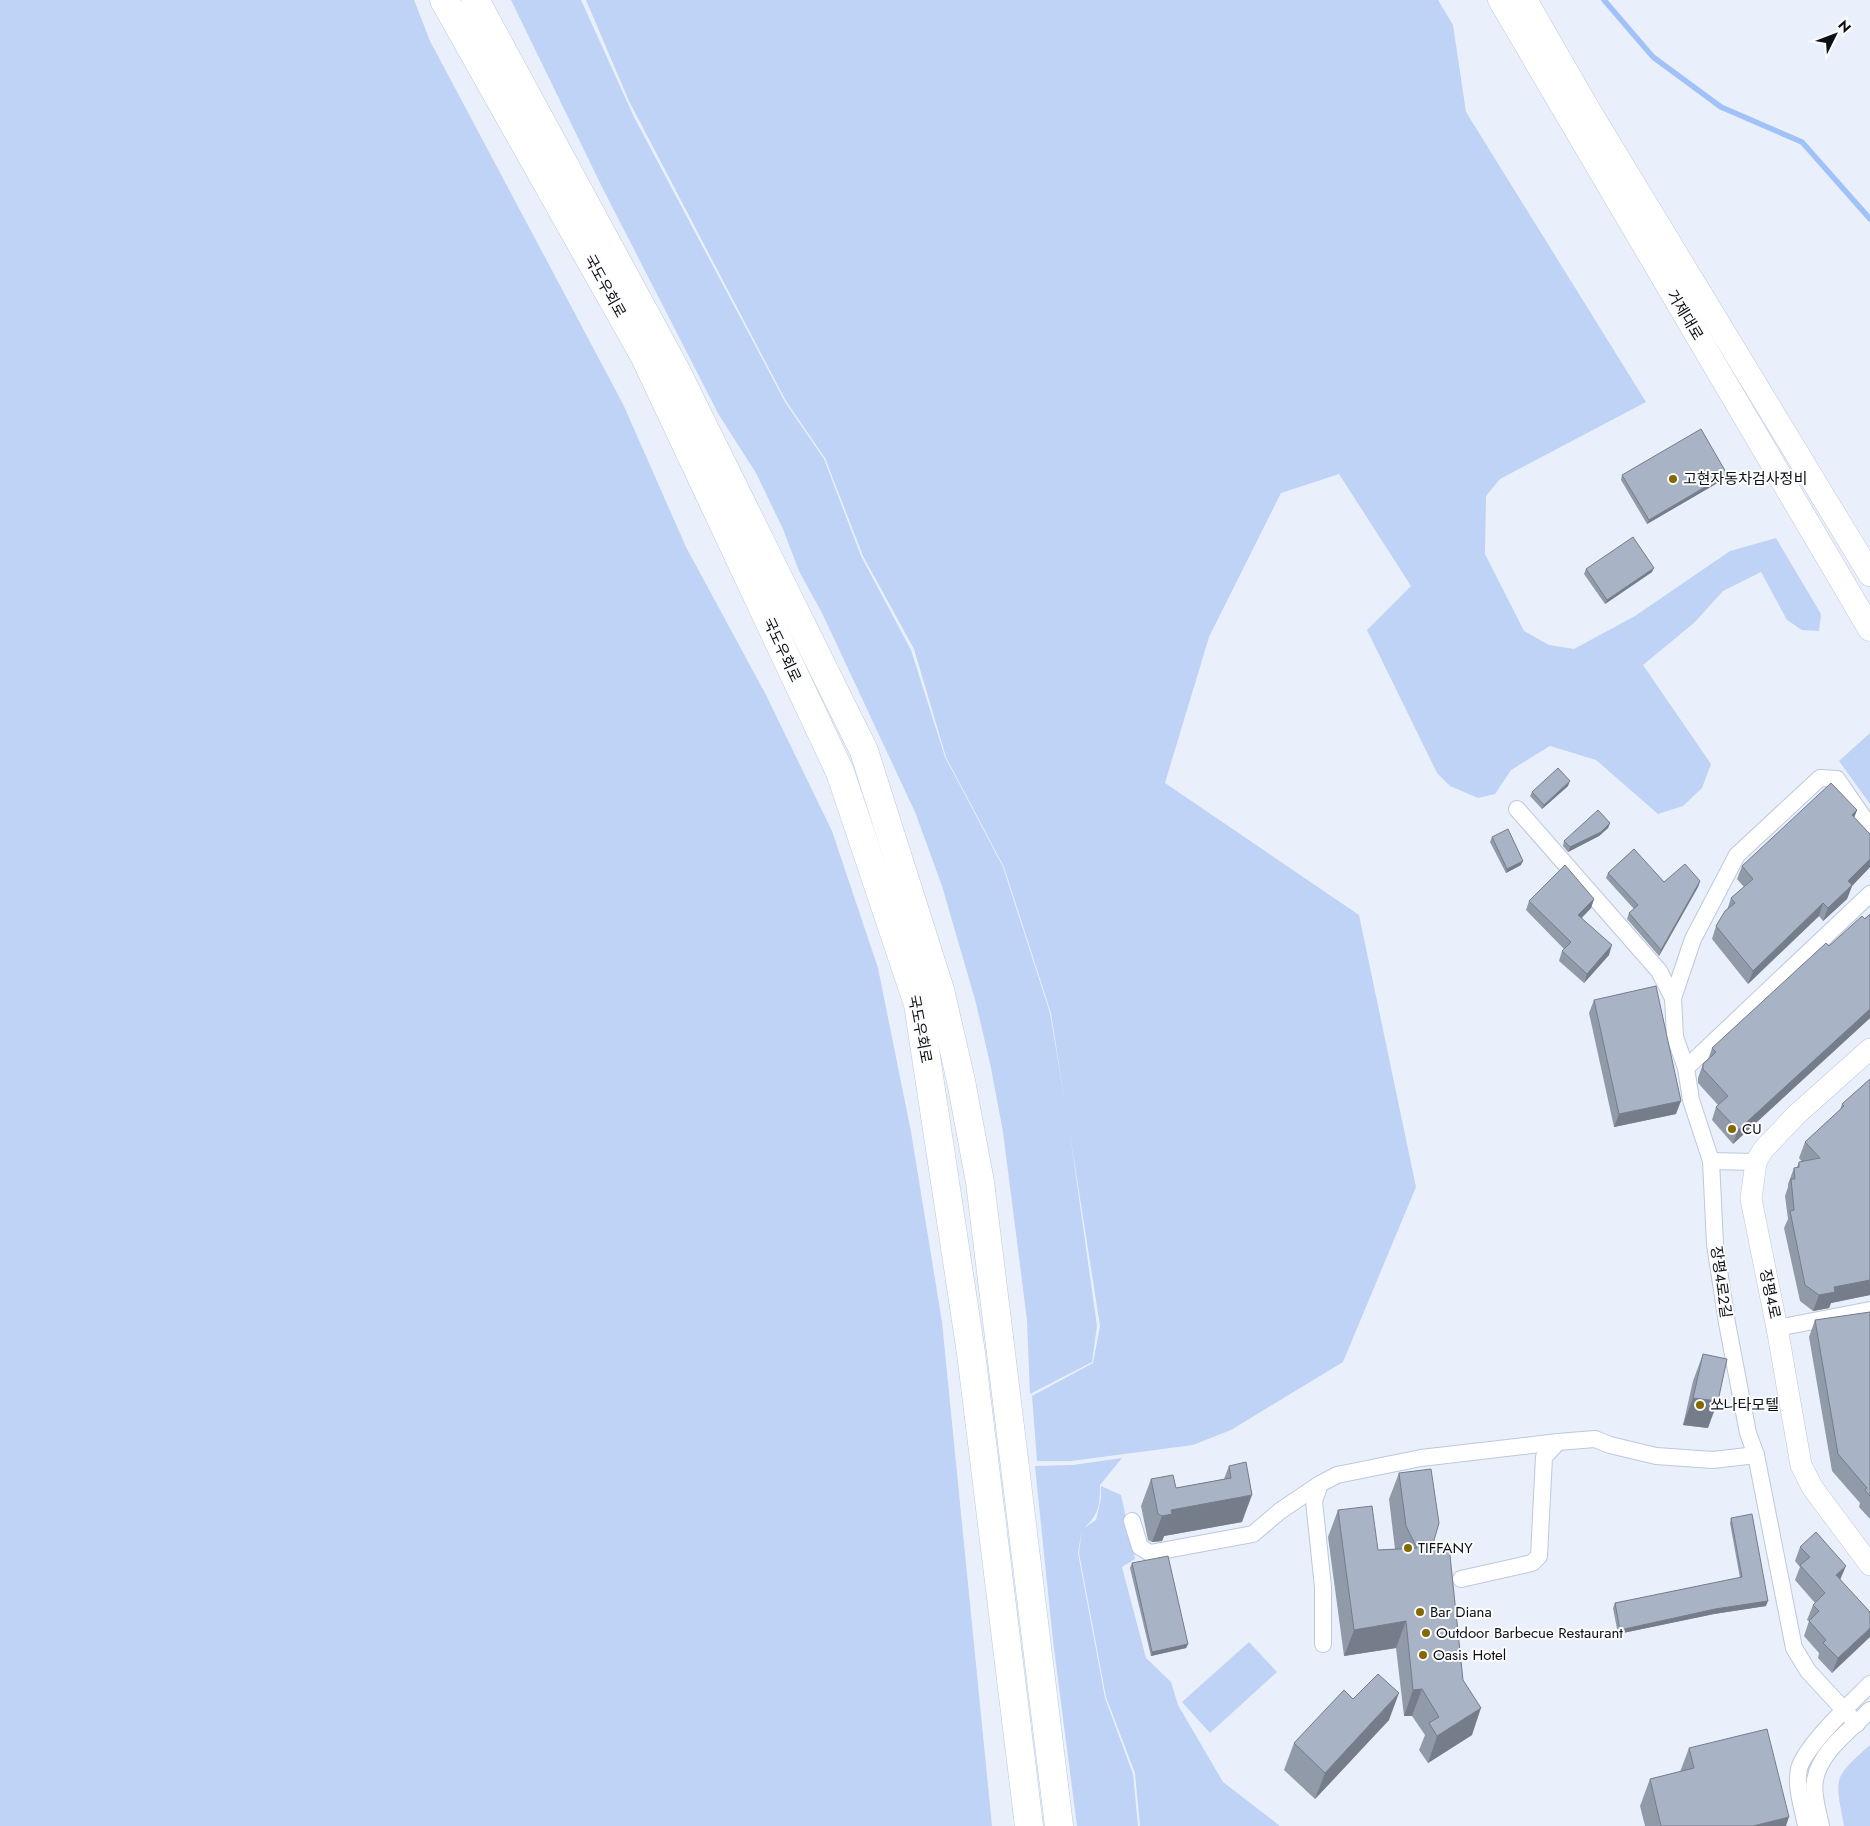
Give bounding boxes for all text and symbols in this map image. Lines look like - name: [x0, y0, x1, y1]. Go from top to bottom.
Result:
- north arrow: [1810, 10, 1860, 60]
- text: N: [1834, 15, 1856, 37]
- street label: 국도우회로: [579, 250, 631, 322]
- street label: 거제대로: [1661, 286, 1709, 344]
- place label: 고현자동차검사정비: [1683, 468, 1807, 490]
- marker: 고현자동차검사정비: [1667, 473, 1679, 485]
- street label: 국도우회로: [757, 614, 807, 686]
- street label: 국도우회로: [903, 993, 937, 1065]
- place label: CU: [1742, 1118, 1762, 1140]
- marker: CU: [1726, 1123, 1738, 1135]
- street label: 장평4로2길: [1705, 1245, 1737, 1319]
- street label: 장평4로: [1754, 1267, 1786, 1321]
- place label: 쏘나타모텔: [1710, 1394, 1779, 1416]
- marker: 쏘나타모텔: [1694, 1399, 1706, 1411]
- place label: TIFFANY: [1418, 1537, 1473, 1559]
- marker: TIFFANY: [1402, 1542, 1414, 1554]
- place label: Bar Diana: [1430, 1601, 1492, 1623]
- marker: Bar Diana: [1414, 1606, 1426, 1618]
- place label: Outdoor Barbecue Restaurant: [1436, 1622, 1623, 1644]
- marker: Outdoor Barbecue Restaurant: [1420, 1627, 1432, 1639]
- place label: Oasis Hotel: [1433, 1644, 1506, 1666]
- marker: Oasis Hotel: [1417, 1649, 1429, 1661]

